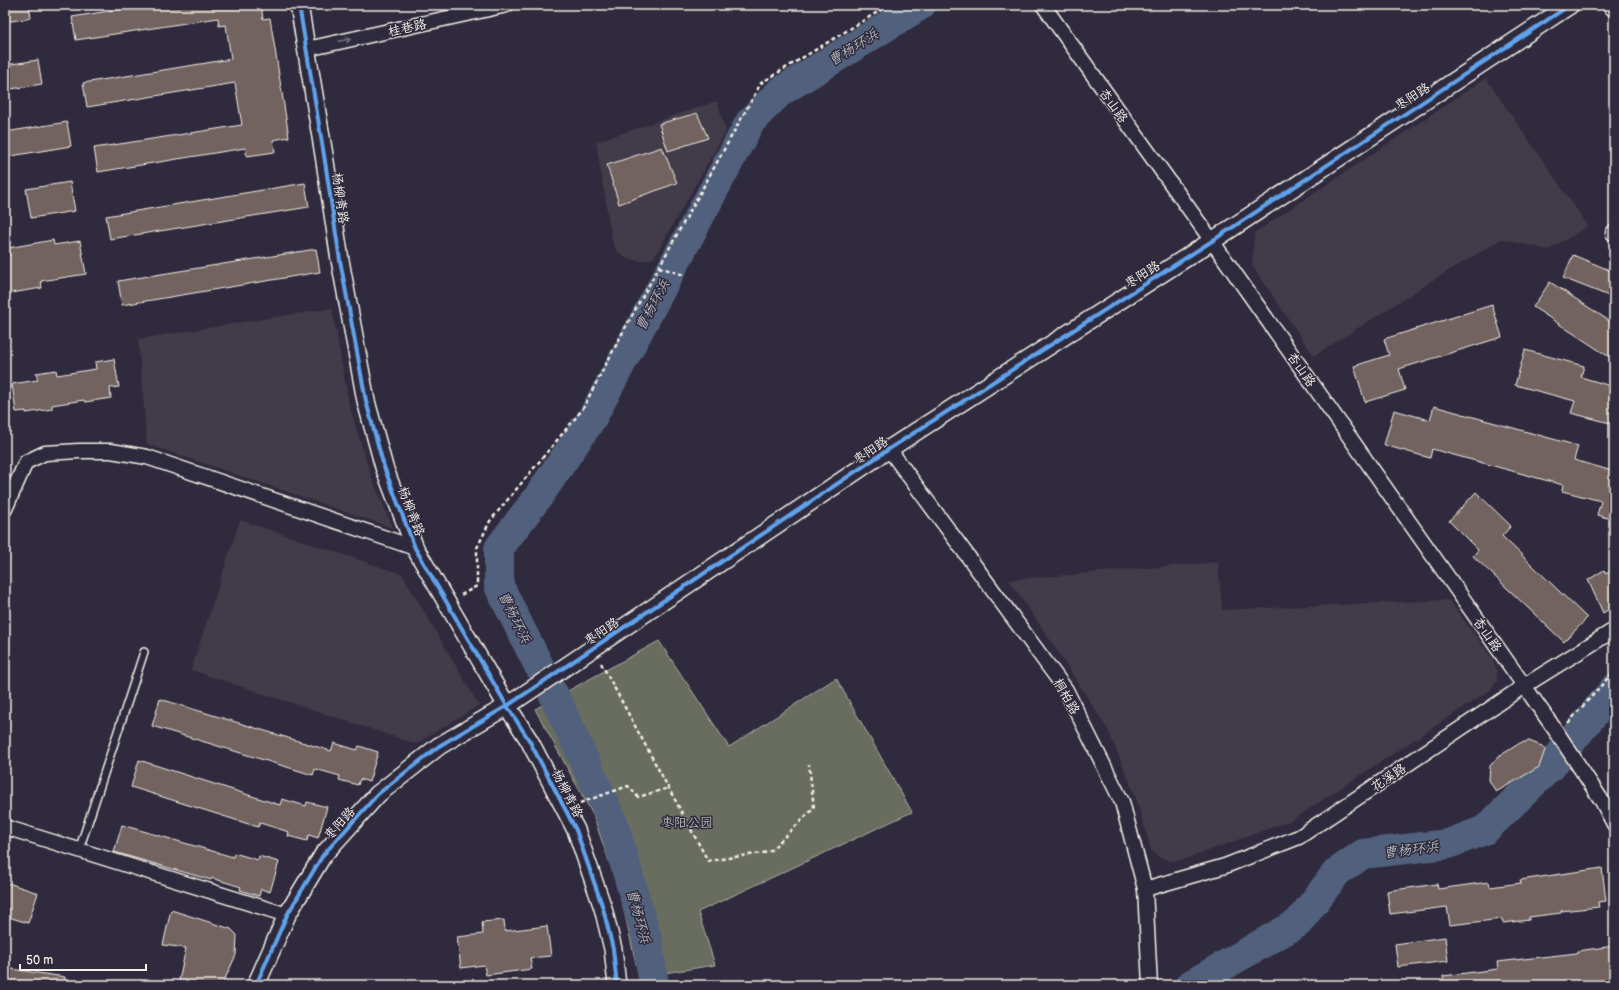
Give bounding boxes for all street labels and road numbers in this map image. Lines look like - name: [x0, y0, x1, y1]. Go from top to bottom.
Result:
- street label: 桂巷路: [386, 16, 428, 40]
- street label: 枣阳路: [1392, 80, 1433, 114]
- street label: 杏山路: [1095, 85, 1131, 126]
- street label: 杨柳青路: [328, 171, 352, 225]
- street label: 枣阳路: [1122, 258, 1163, 292]
- street label: 杏山路: [1283, 349, 1319, 390]
- street label: 枣阳路: [850, 433, 891, 468]
- street label: 杨柳青路: [394, 484, 428, 539]
- street label: 枣阳路: [581, 614, 622, 649]
- street label: 杏山路: [1469, 614, 1505, 655]
- street label: 桐柏路: [1049, 676, 1083, 717]
- street label: 花溪路: [1368, 760, 1409, 795]
- street label: 杨柳青路: [548, 767, 586, 820]
- street label: 枣阳路: [321, 804, 359, 844]

